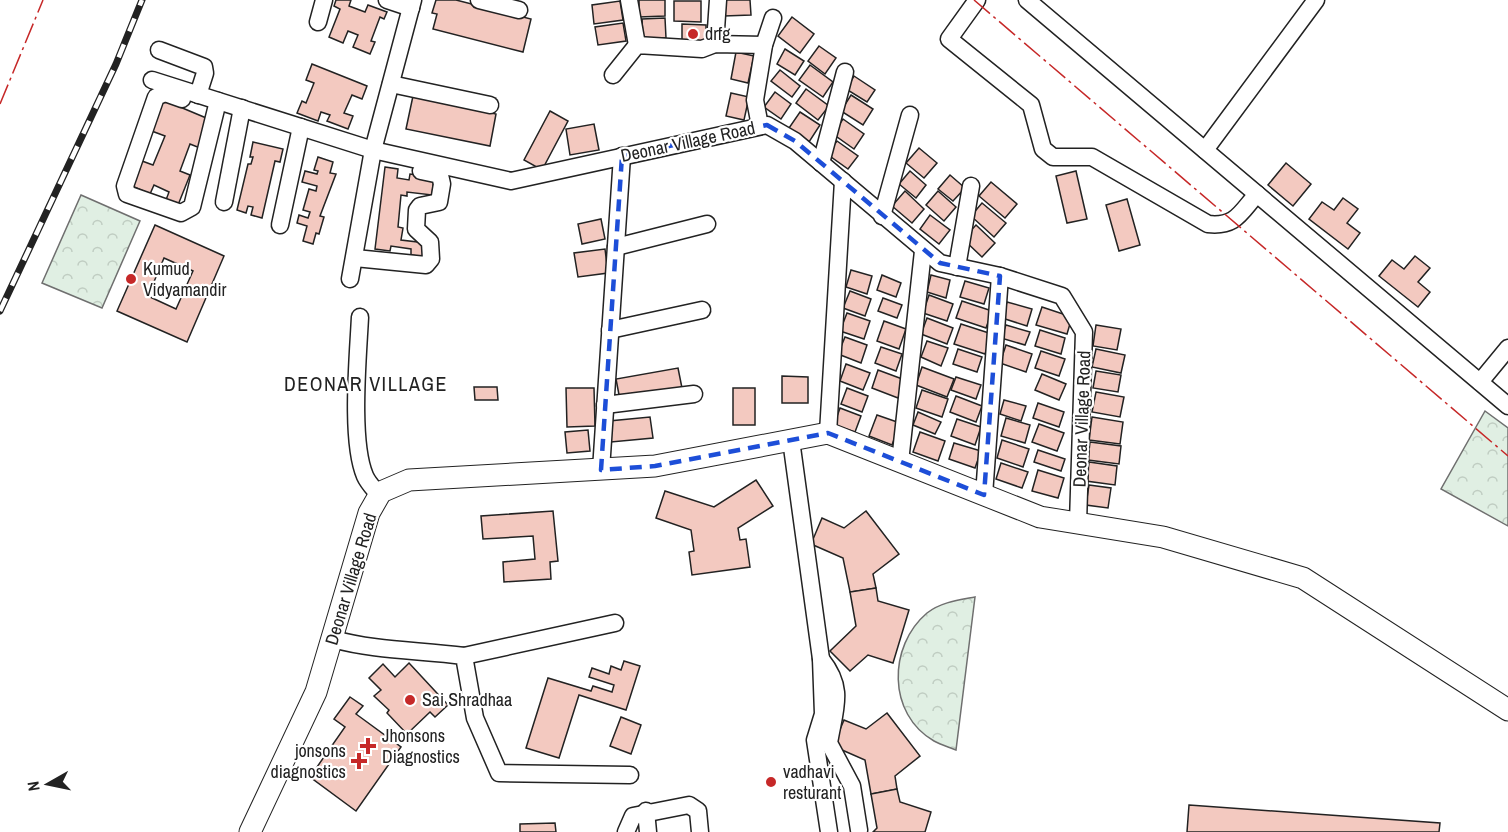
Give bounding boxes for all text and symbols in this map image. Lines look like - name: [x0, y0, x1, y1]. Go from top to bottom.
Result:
- place label: drfg: [705, 21, 731, 46]
- marker: drfg: [686, 27, 700, 41]
- street label: Deonar Village Road: [618, 115, 757, 168]
- place label: Kumud Vidyamandir: [143, 256, 227, 302]
- marker: Kumud Vidyamandir: [124, 272, 138, 286]
- street label: Deonar Village Road: [1067, 350, 1096, 488]
- district label: DEONAR VILLAGE: [284, 370, 448, 397]
- street label: Deonar Village Road: [319, 510, 382, 648]
- place label: Sai Shradhaa: [422, 687, 512, 712]
- marker: Sai Shradhaa: [403, 693, 417, 707]
- place label: Jhonsons Diagnostics: [382, 723, 460, 769]
- marker: Jhonsons Diagnostics: [359, 737, 377, 755]
- place label: jonsons diagnostics: [271, 738, 346, 784]
- marker: jonsons diagnostics: [350, 752, 368, 770]
- north arrow: [18, 754, 78, 814]
- place label: vadhavi resturant: [783, 759, 841, 805]
- marker: vadhavi resturant: [764, 775, 778, 789]
- text: N: [22, 780, 45, 793]

